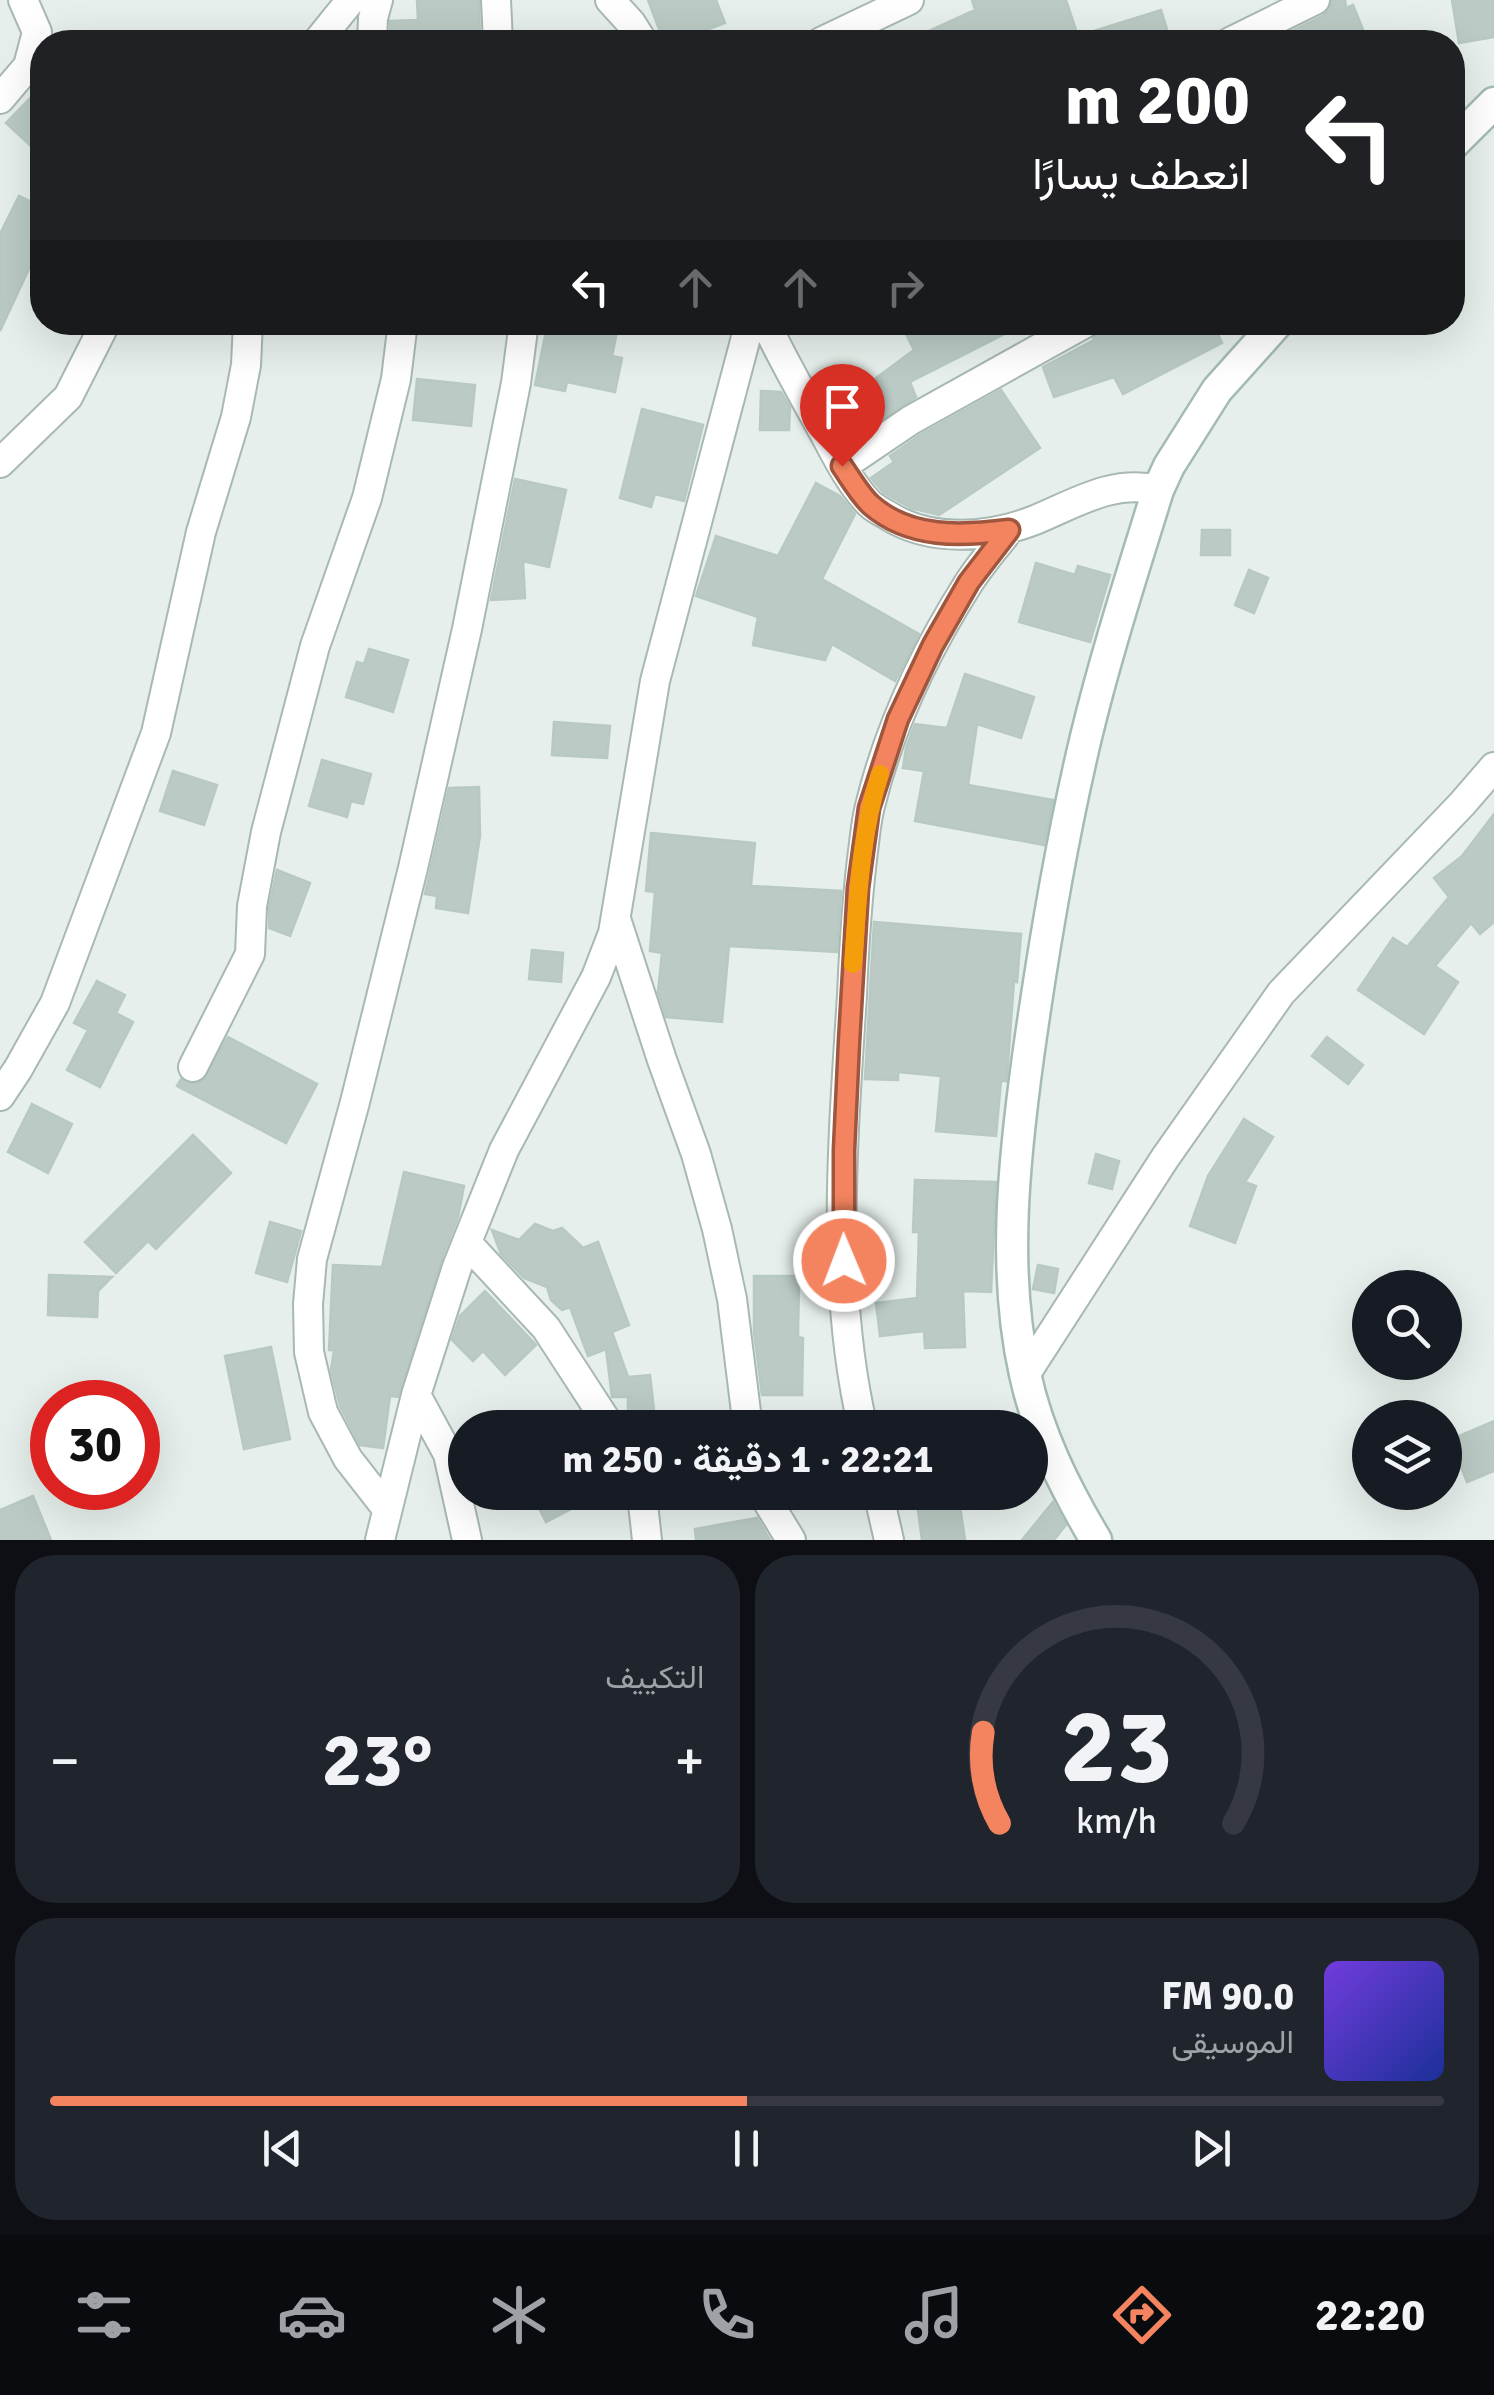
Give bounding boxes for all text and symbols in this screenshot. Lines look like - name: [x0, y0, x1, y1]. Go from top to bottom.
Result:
- text: 200 m: [1065, 57, 1250, 143]
- icon: left: [1285, 70, 1415, 200]
- text: انعطف يسارًا: [1032, 147, 1250, 202]
- icon: left: [563, 260, 618, 315]
- icon: ahead: [668, 260, 723, 315]
- icon: ahead: [773, 260, 828, 315]
- icon: right: [878, 260, 933, 315]
- pin: [800, 364, 885, 467]
- icon: arrive: [815, 379, 870, 434]
- position arrow: [792, 1209, 896, 1313]
- map controls: [1352, 1270, 1462, 1510]
- button: search: [1352, 1270, 1462, 1380]
- speed limit sign: 30: [30, 1380, 160, 1510]
- button: layers: [1352, 1400, 1462, 1510]
- text: 22:21 · 1 دقيقة · 250 m: [563, 1436, 933, 1483]
- text: التكييف: [605, 1658, 705, 1697]
- text: 23: [1061, 1683, 1173, 1811]
- text: 23°: [322, 1714, 433, 1807]
- text: −: [50, 1727, 80, 1795]
- text: +: [675, 1727, 705, 1795]
- text: km/h: [1076, 1799, 1157, 1843]
- text: 90.0 FM: [1161, 1973, 1294, 2020]
- text: الموسيقى: [1171, 2023, 1294, 2062]
- icon: previous: [255, 2121, 310, 2176]
- icon: pause: [719, 2121, 774, 2176]
- icon: next: [1184, 2121, 1239, 2176]
- icon: filters: [69, 2280, 139, 2350]
- icon: car: [277, 2280, 347, 2350]
- icon: climate: [484, 2280, 554, 2350]
- icon: phone: [692, 2280, 762, 2350]
- icon: music: [899, 2280, 969, 2350]
- icon: directions: [1107, 2280, 1177, 2350]
- text: 22:20: [1315, 2288, 1425, 2343]

